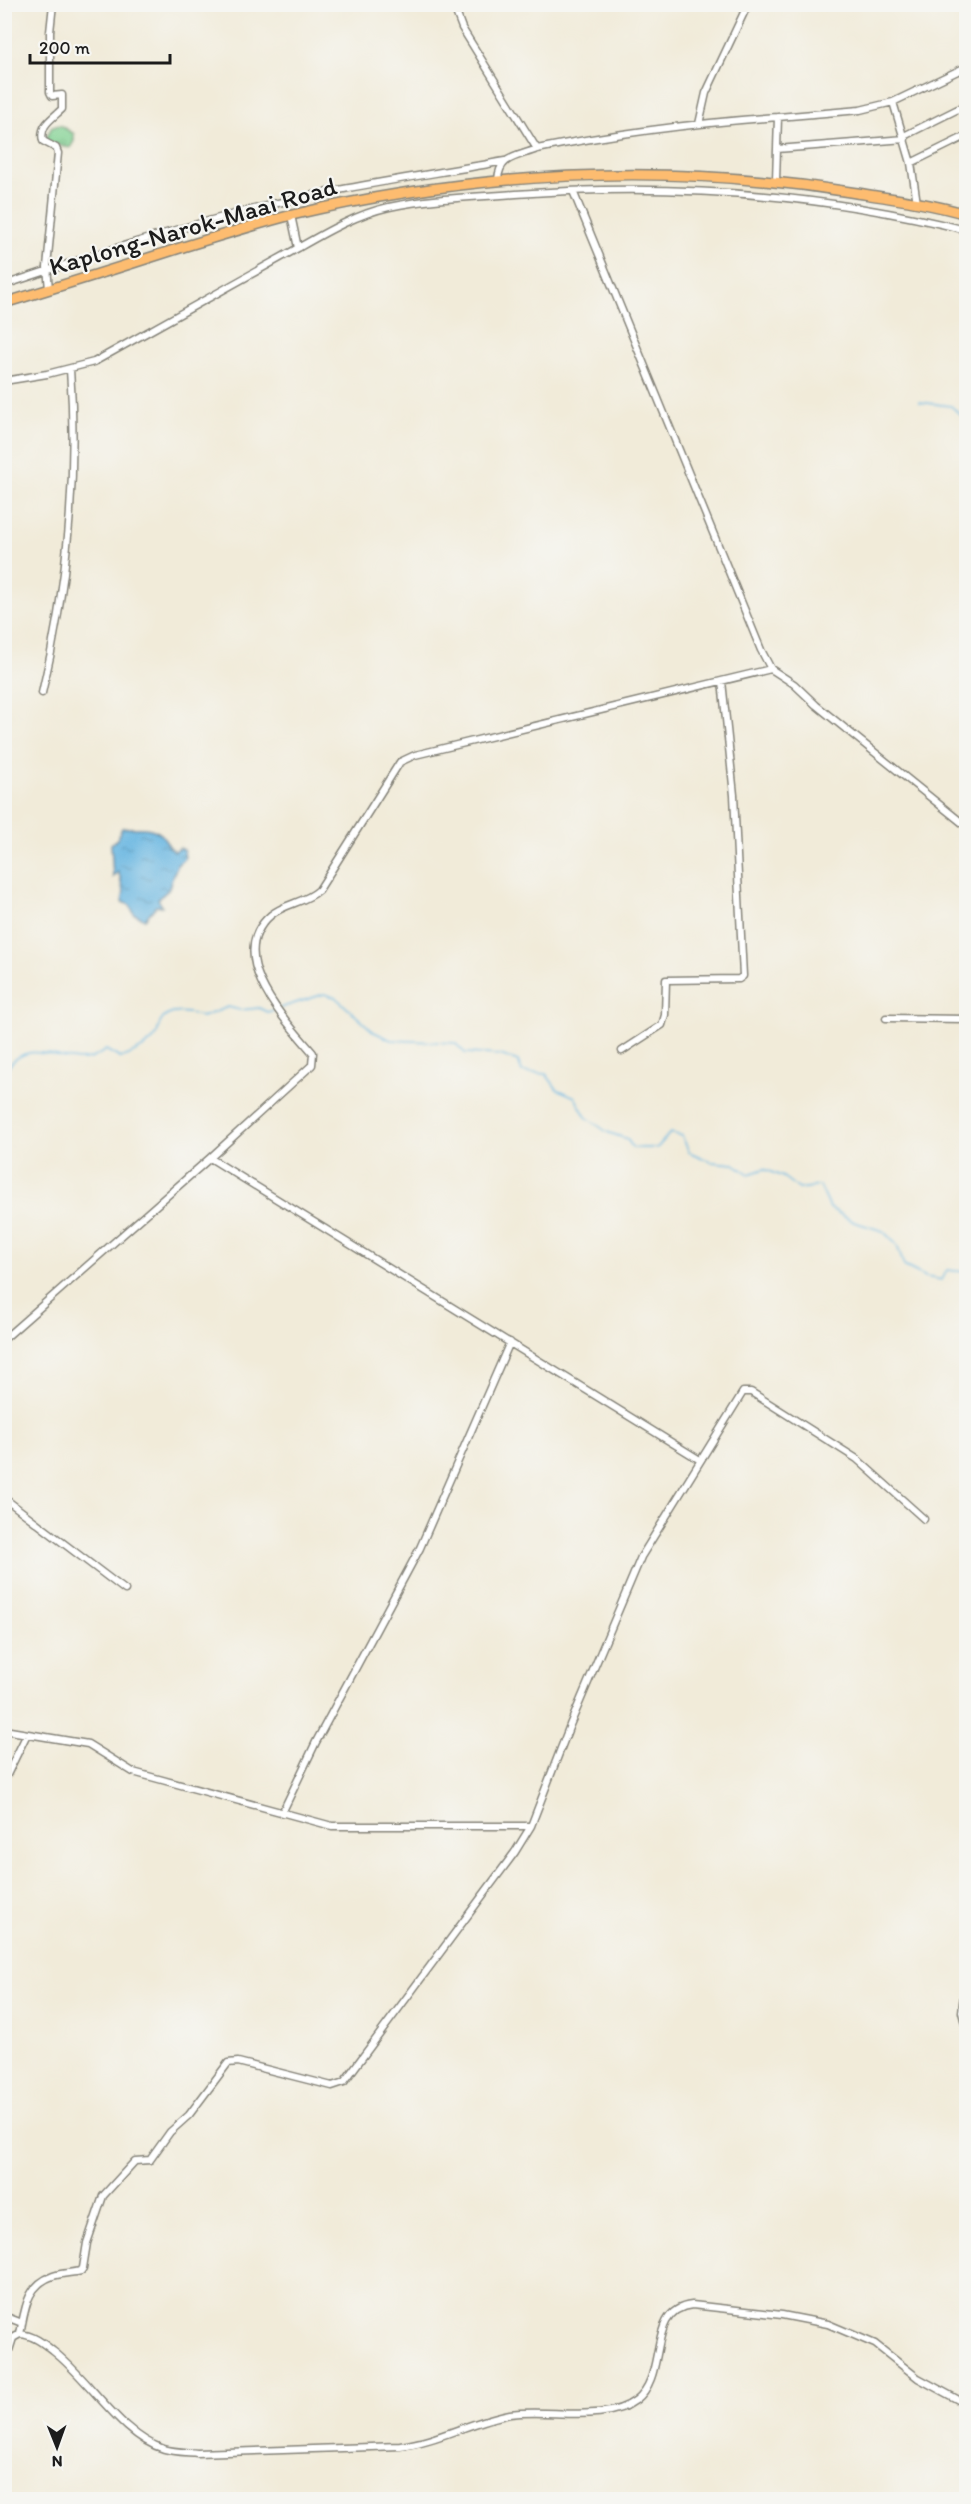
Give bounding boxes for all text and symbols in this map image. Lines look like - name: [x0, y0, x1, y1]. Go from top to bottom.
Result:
- scale bar: [30, 27, 170, 65]
- text: 200 m: [39, 37, 90, 59]
- street label: Kaplong-Narok-Maai Road: [45, 169, 341, 282]
- north arrow: [27, 2417, 87, 2477]
- text: N: [52, 2452, 63, 2471]

